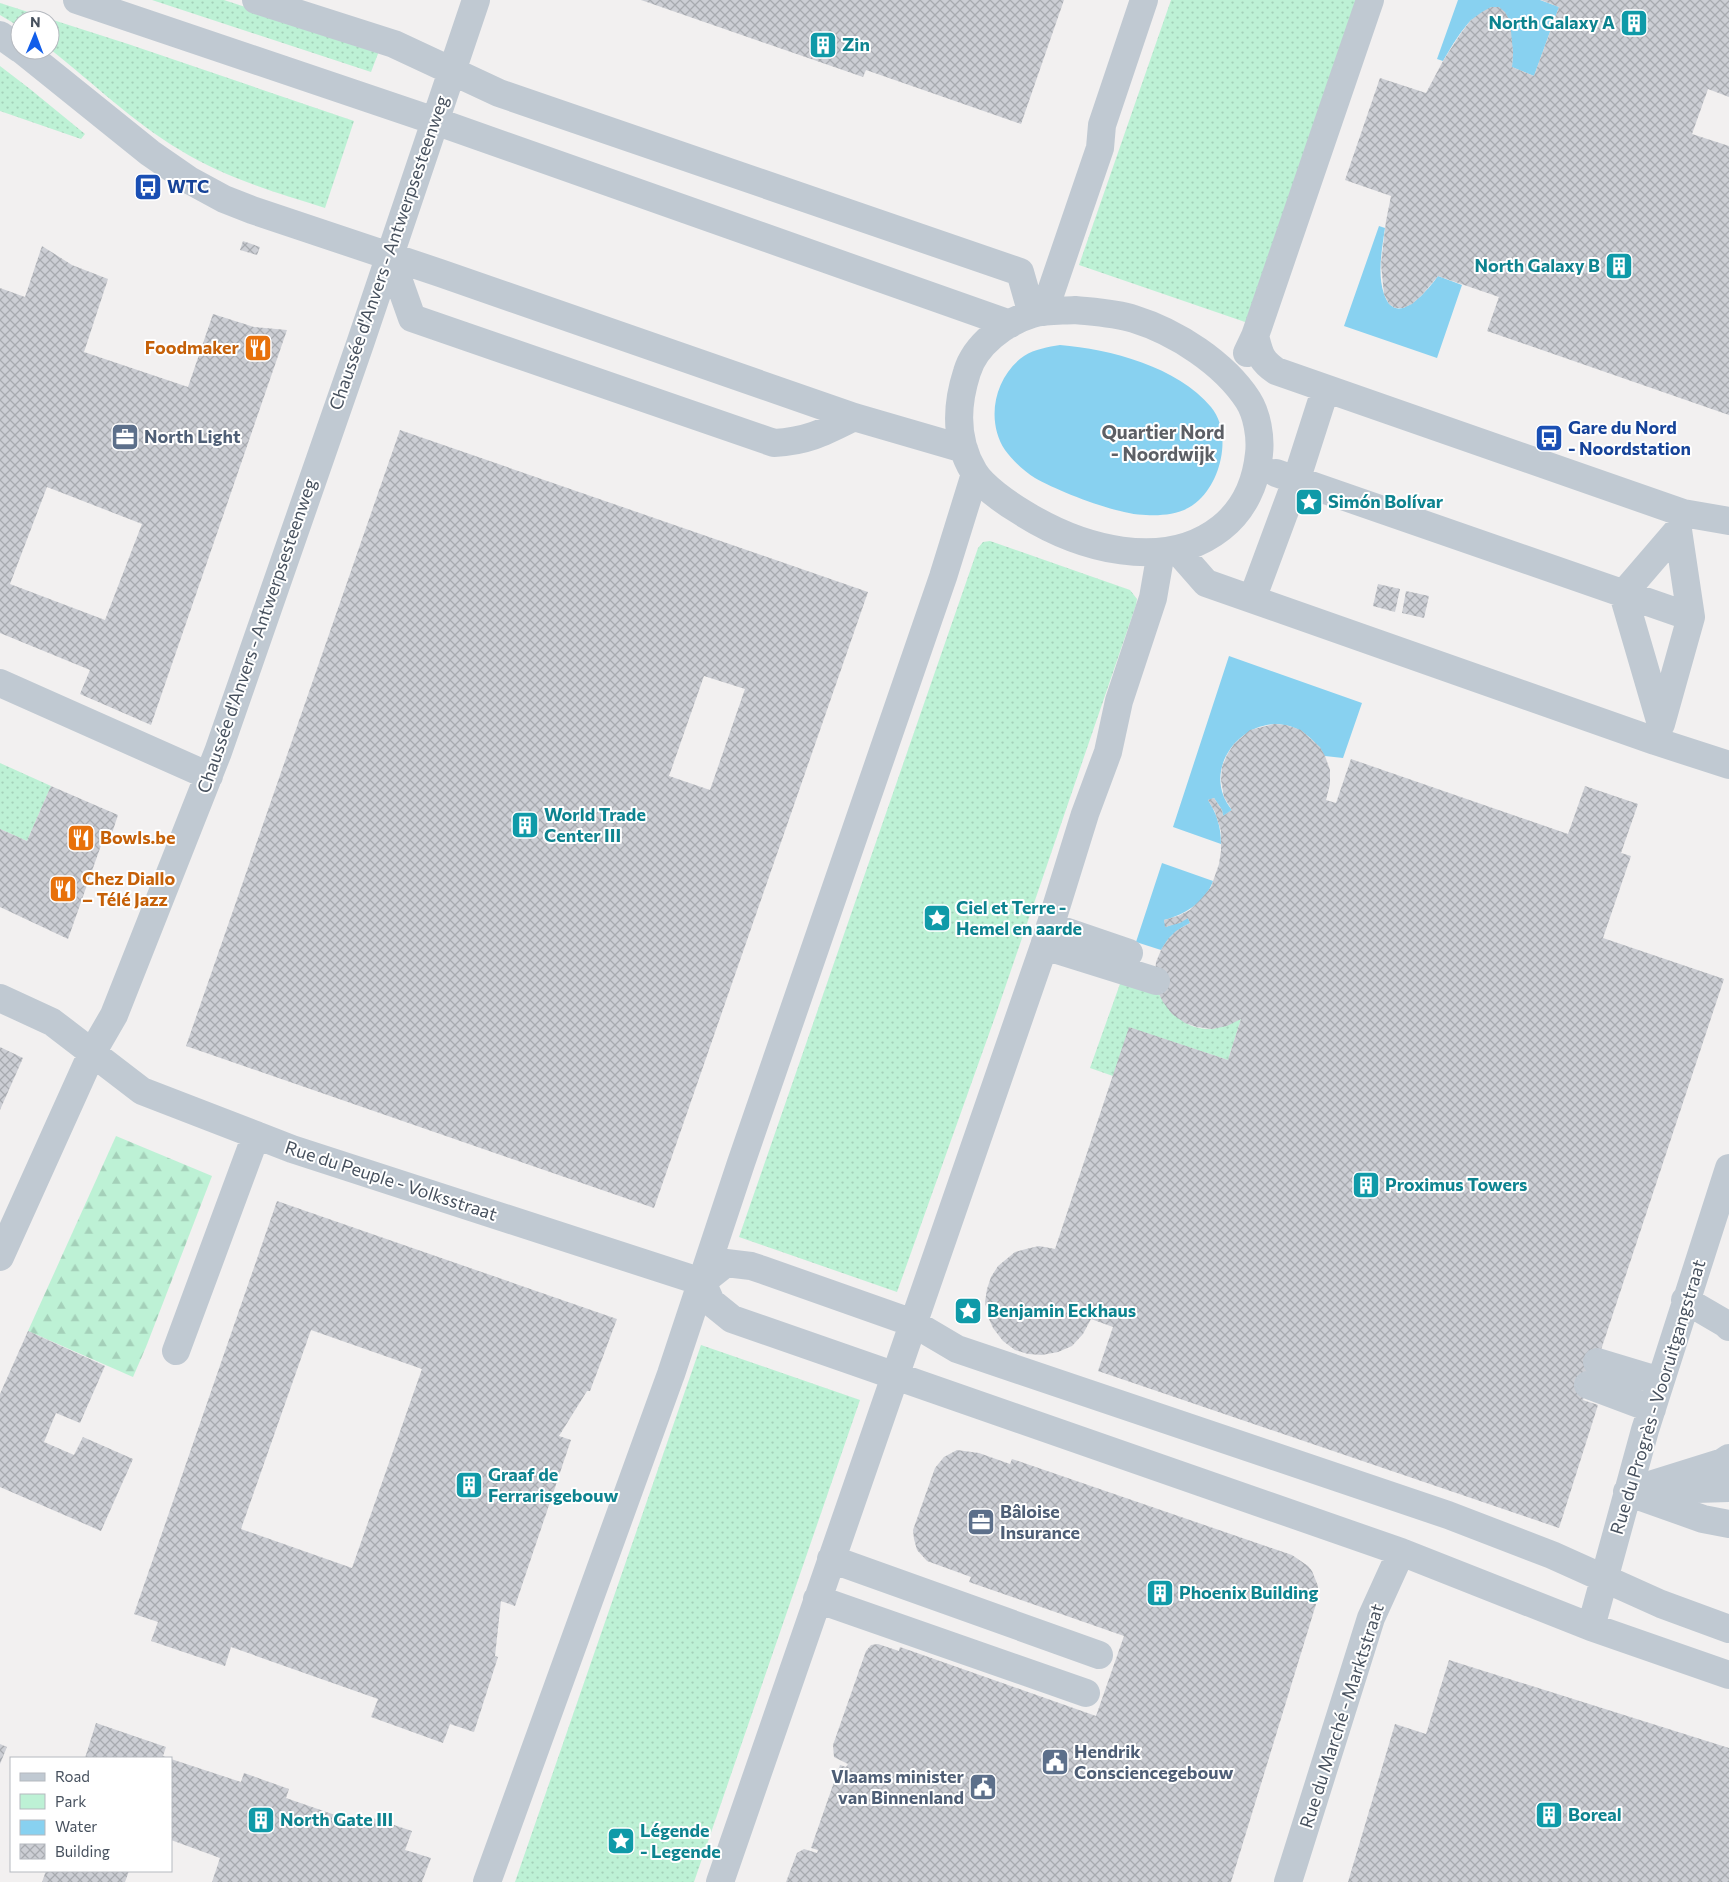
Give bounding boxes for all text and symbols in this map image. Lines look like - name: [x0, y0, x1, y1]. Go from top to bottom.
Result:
- building icon: North Galaxy A: [1619, 8, 1649, 38]
- north arrow: [10, 10, 60, 60]
- place label: North Galaxy A: [1488, 11, 1615, 33]
- text: N: [30, 13, 41, 30]
- building icon: Zin: [808, 30, 838, 60]
- place label: Zin: [842, 33, 870, 55]
- street label: Chaussée d'Anvers - Antwerpsesteenweg: [324, 92, 452, 413]
- bus stop icon: WTC: [133, 172, 163, 202]
- place label: WTC: [167, 175, 209, 197]
- building icon: North Galaxy B: [1604, 251, 1634, 281]
- place label: North Galaxy B: [1474, 254, 1600, 276]
- restaurant icon: Foodmaker: [243, 333, 273, 363]
- place label: Foodmaker: [145, 336, 240, 358]
- place label: Gare du Nord - Noordstation: [1568, 416, 1691, 459]
- district label: Quartier Nord - Noordwijk: [1101, 420, 1225, 465]
- office icon: North Light: [110, 422, 140, 452]
- bus stop icon: Gare du Nord - Noordstation: [1534, 423, 1564, 453]
- place label: North Light: [144, 425, 241, 447]
- street label: Chaussée d'Anvers - Antwerpsesteenweg: [192, 475, 320, 796]
- place icon: Simón Bolívar: [1294, 487, 1324, 517]
- place label: Simón Bolívar: [1328, 490, 1444, 512]
- place label: World Trade Center III: [544, 803, 646, 846]
- building icon: World Trade Center III: [510, 810, 540, 840]
- restaurant icon: Bowls.be: [66, 823, 96, 853]
- place label: Bowls.be: [100, 826, 175, 848]
- place label: Chez Diallo – Télé Jazz: [82, 867, 175, 910]
- restaurant icon: Chez Diallo – Télé Jazz: [48, 874, 78, 904]
- place label: Ciel et Terre - Hemel en aarde: [956, 896, 1082, 939]
- place icon: Ciel et Terre - Hemel en aarde: [922, 903, 952, 933]
- street label: Rue du Peuple - Volksstraat: [282, 1135, 500, 1225]
- building icon: Proximus Towers: [1351, 1170, 1381, 1200]
- place label: Proximus Towers: [1385, 1173, 1527, 1195]
- street label: Rue du Progrès - Vooruitgangstraat: [1605, 1257, 1709, 1537]
- place icon: Benjamin Eckhaus: [953, 1296, 983, 1326]
- place label: Benjamin Eckhaus: [987, 1299, 1136, 1321]
- place label: Graaf de Ferrarisgebouw: [488, 1463, 619, 1506]
- building icon: Graaf de Ferrarisgebouw: [454, 1470, 484, 1500]
- place label: Bâloise Insurance: [1000, 1500, 1080, 1543]
- office icon: Bâloise Insurance: [966, 1507, 996, 1537]
- building icon: Phoenix Building: [1145, 1578, 1175, 1608]
- place label: Phoenix Building: [1179, 1581, 1318, 1603]
- street label: Rue du Marché - Marktstraat: [1294, 1601, 1388, 1831]
- place label: Hendrik Consciencegebouw: [1074, 1740, 1234, 1783]
- public building icon: Hendrik Consciencegebouw: [1040, 1747, 1070, 1777]
- legend: [10, 1757, 172, 1872]
- place label: Vlaams minister van Binnenland: [831, 1765, 965, 1808]
- text: Road: [55, 1767, 90, 1785]
- public building icon: Vlaams minister van Binnenland: [968, 1772, 998, 1802]
- text: Park: [55, 1792, 86, 1810]
- building icon: Boreal: [1534, 1800, 1564, 1830]
- place label: Boreal: [1568, 1803, 1622, 1825]
- building icon: North Gate III: [246, 1805, 276, 1835]
- place label: North Gate III: [280, 1808, 393, 1830]
- text: Water: [55, 1817, 97, 1835]
- place label: Légende - Legende: [640, 1819, 721, 1862]
- place icon: Légende - Legende: [606, 1826, 636, 1856]
- text: Building: [55, 1842, 110, 1860]

